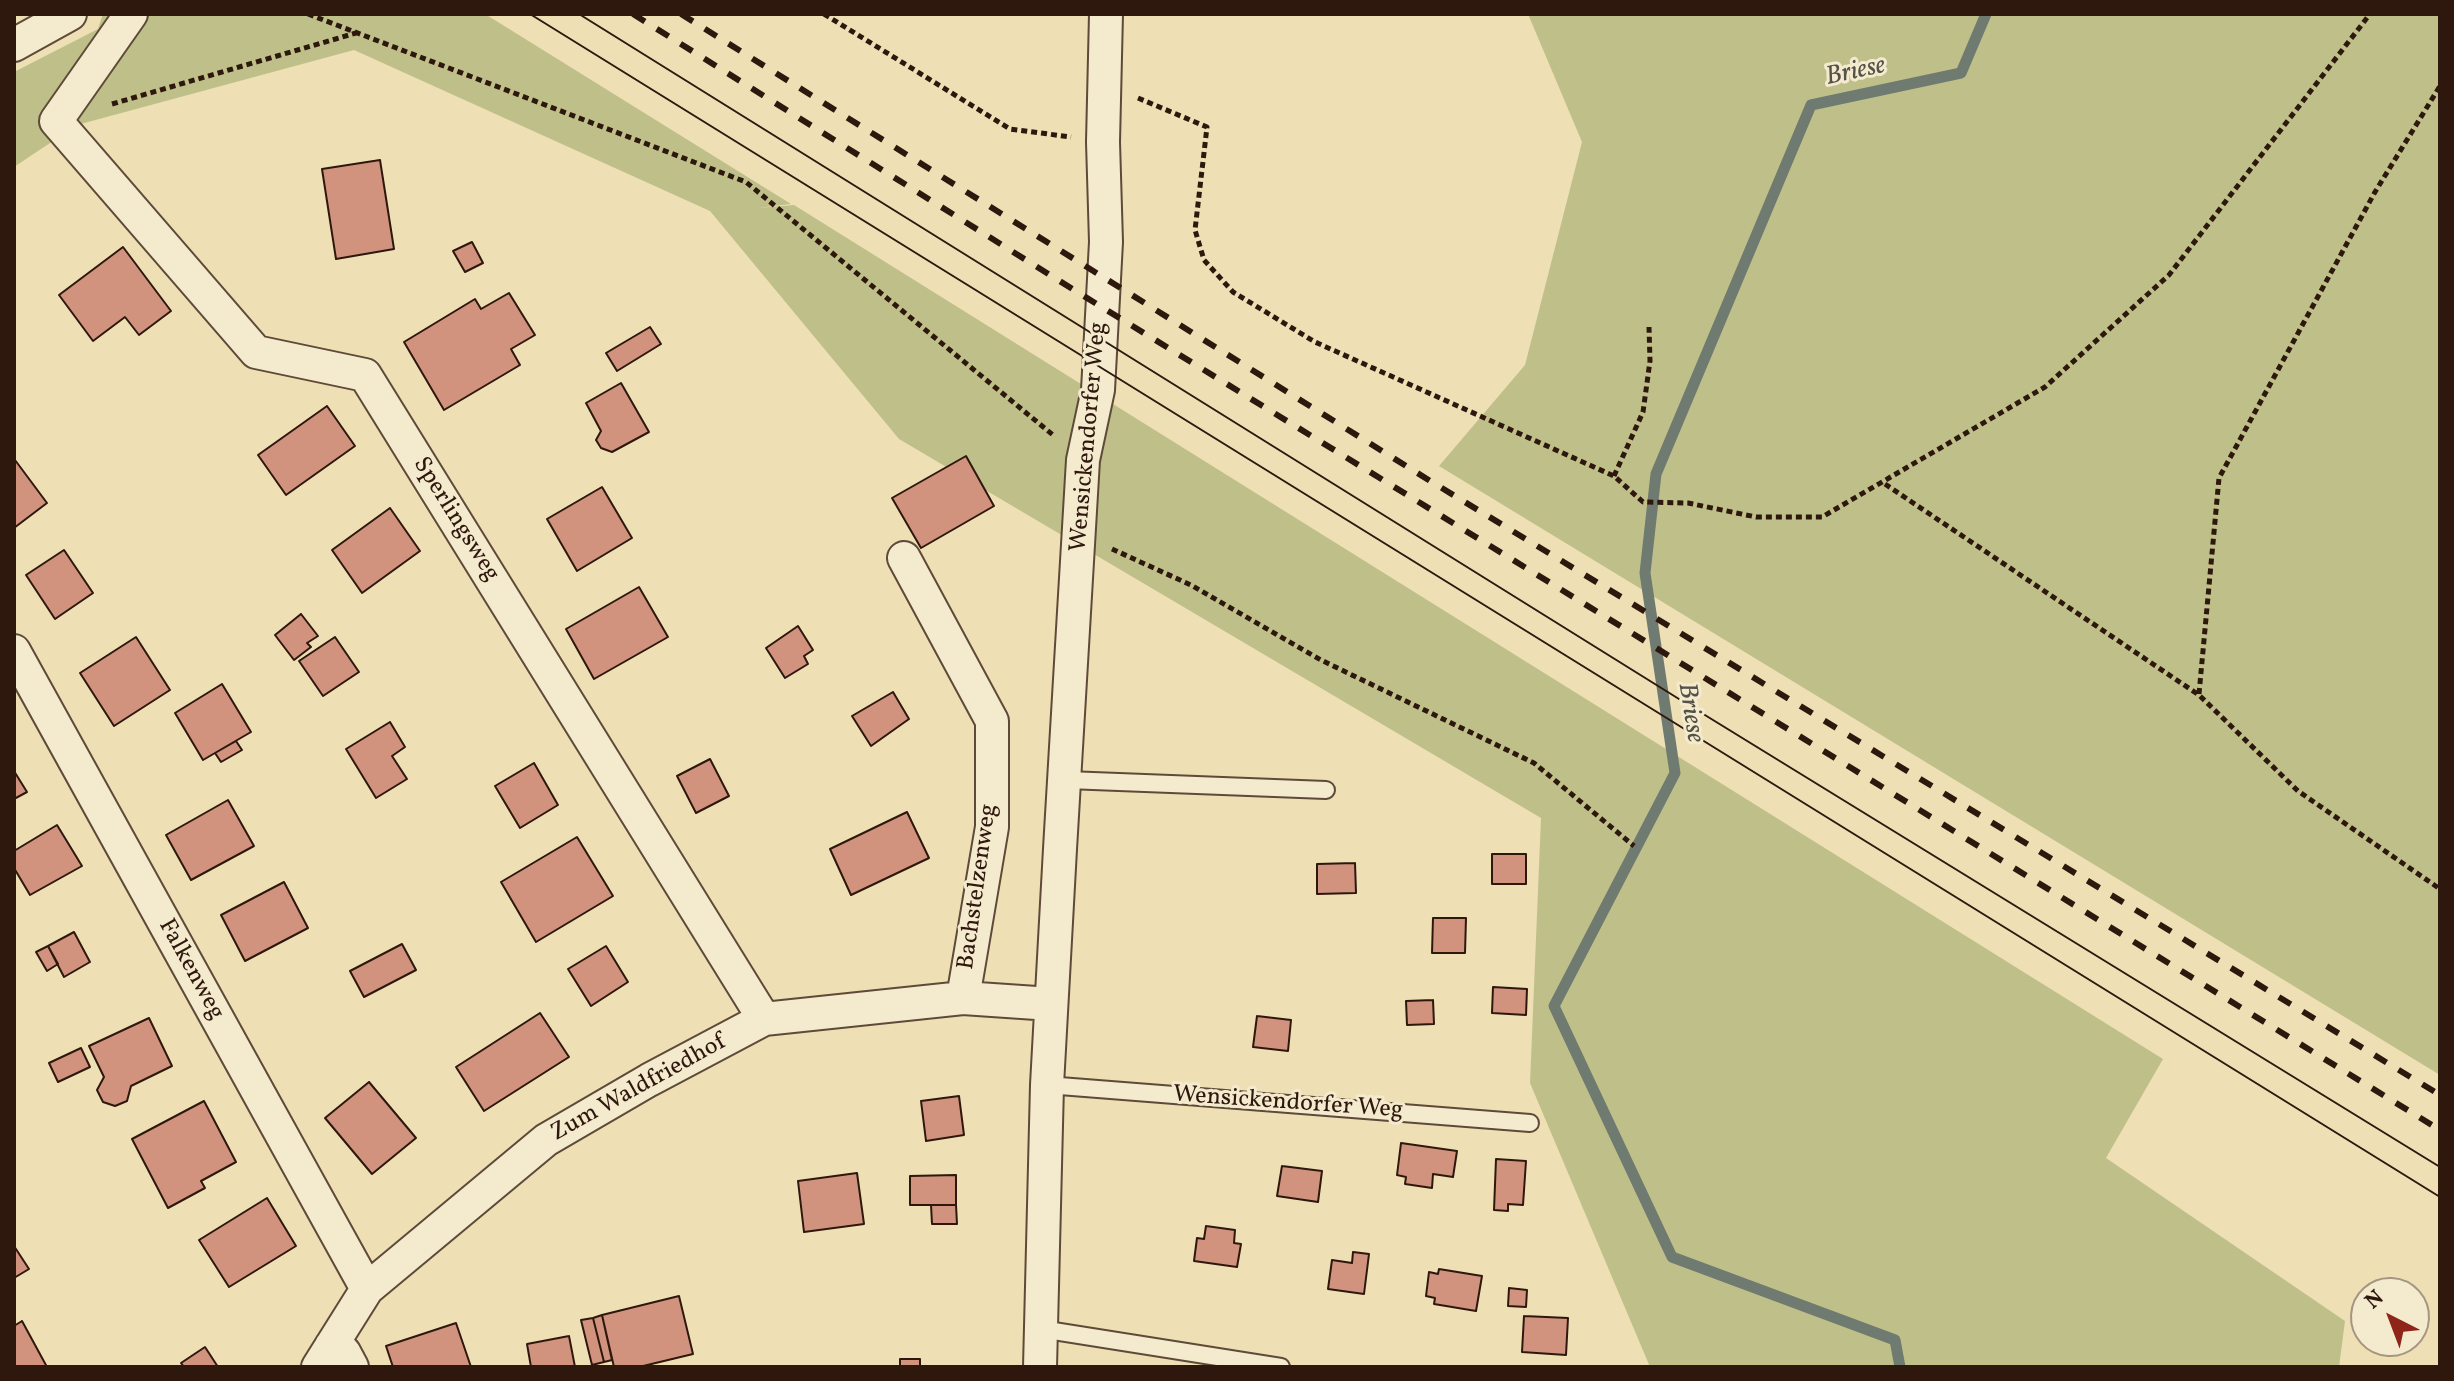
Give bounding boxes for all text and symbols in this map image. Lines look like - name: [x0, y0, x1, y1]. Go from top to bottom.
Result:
- water label: Briese: [1823, 51, 1889, 95]
- street label: Wensickendorfer Weg: [1066, 321, 1114, 553]
- street label: Sperlingsweg: [405, 453, 505, 587]
- water label: Briese: [1669, 681, 1709, 745]
- street label: Bachstelzenweg: [953, 802, 1005, 972]
- street label: Falkenweg: [151, 915, 229, 1025]
- street label: Zum Waldfriedhof: [547, 1029, 731, 1149]
- street label: Wensickendorfer Weg: [1172, 1082, 1404, 1126]
- north arrow: [2350, 1277, 2430, 1357]
- text: N: [2359, 1283, 2391, 1317]

